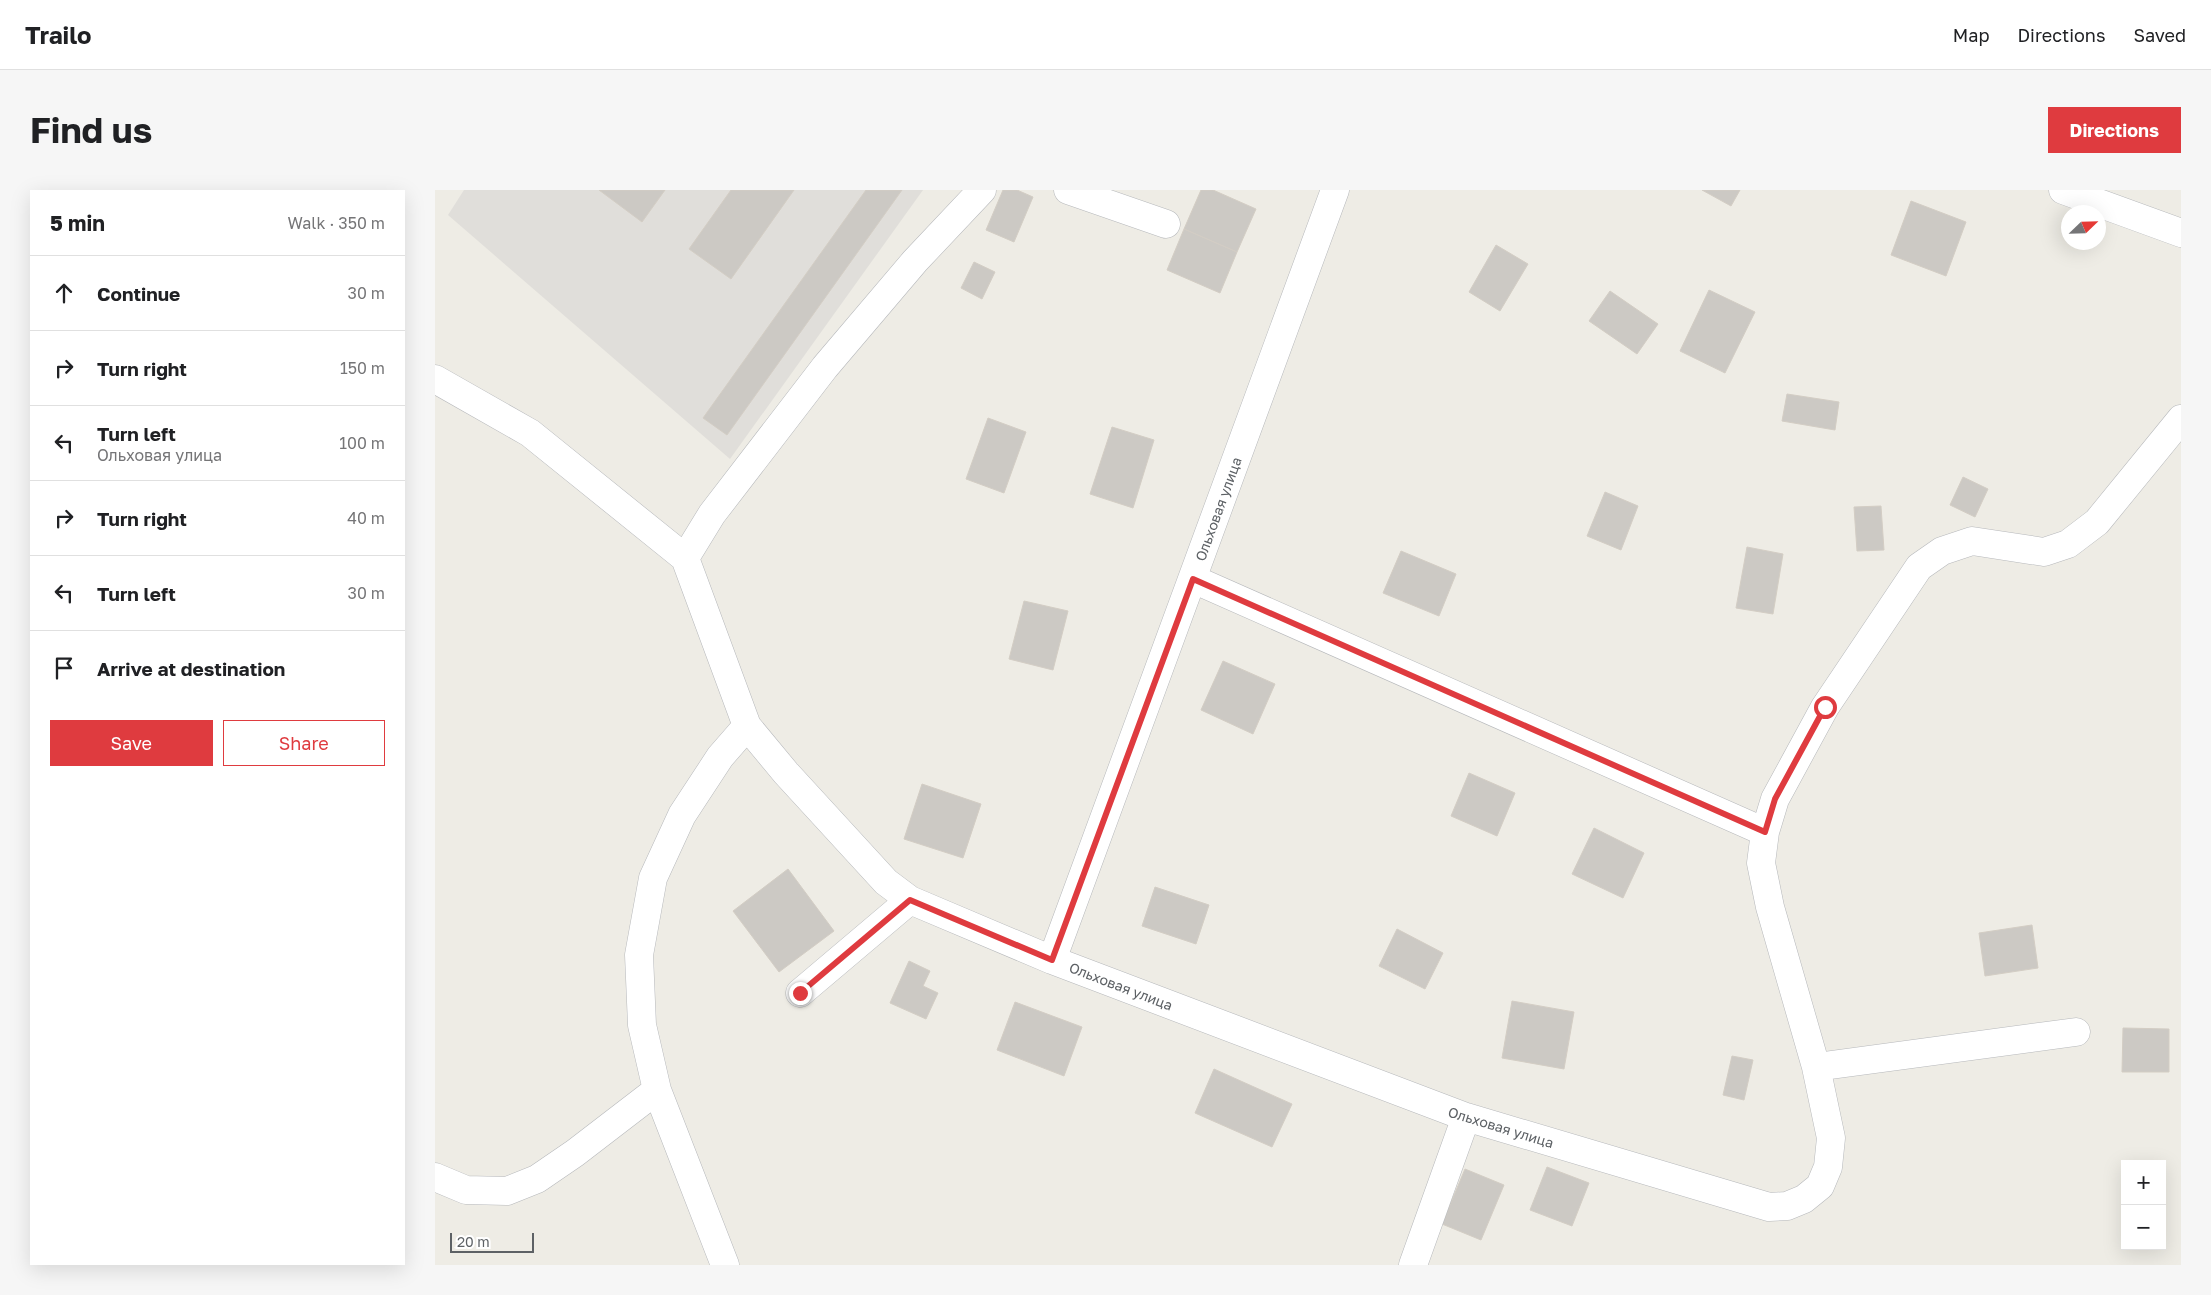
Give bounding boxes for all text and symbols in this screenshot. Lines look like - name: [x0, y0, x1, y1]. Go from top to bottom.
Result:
- text: Trailo: [25, 20, 91, 49]
- text: Map: [1953, 24, 1989, 46]
- text: Directions: [2017, 24, 2105, 46]
- text: Saved: [2133, 24, 2186, 46]
- button: Directions: [2048, 107, 2181, 153]
- text: Find us: [30, 109, 152, 151]
- north arrow: [2061, 205, 2106, 250]
- text: 5 min: [50, 210, 105, 236]
- text: Walk · 350 m: [288, 213, 385, 233]
- icon: ahead: [50, 279, 78, 307]
- text: Continue: [97, 282, 180, 305]
- text: 30 m: [348, 283, 385, 303]
- icon: right: [50, 354, 78, 382]
- text: Turn right: [97, 357, 187, 380]
- text: 150 m: [340, 358, 385, 378]
- text: Turn left: [97, 422, 176, 445]
- icon: left: [50, 429, 78, 457]
- text: 100 m: [339, 433, 385, 453]
- text: Ольховая улица: [97, 445, 222, 465]
- street label: Ольховая улица: [1191, 455, 1245, 563]
- icon: right: [50, 504, 78, 532]
- text: Turn right: [97, 507, 187, 530]
- text: 40 m: [347, 508, 385, 528]
- icon: left: [50, 579, 78, 607]
- text: Turn left: [97, 582, 176, 605]
- text: 30 m: [348, 583, 385, 603]
- icon: arrive: [50, 654, 78, 682]
- text: Arrive at destination: [97, 657, 285, 680]
- route start: [1814, 696, 1837, 719]
- button: Save: [50, 720, 213, 766]
- button: Share: [223, 720, 385, 766]
- street label: Ольховая улица: [1067, 958, 1175, 1014]
- route end: [789, 982, 812, 1005]
- street label: Ольховая улица: [1446, 1103, 1556, 1151]
- map controls: [2121, 1160, 2166, 1250]
- button: +: [2121, 1160, 2166, 1205]
- button: −: [2121, 1205, 2166, 1250]
- scale bar: [450, 1230, 534, 1253]
- text: 20 m: [457, 1233, 490, 1250]

